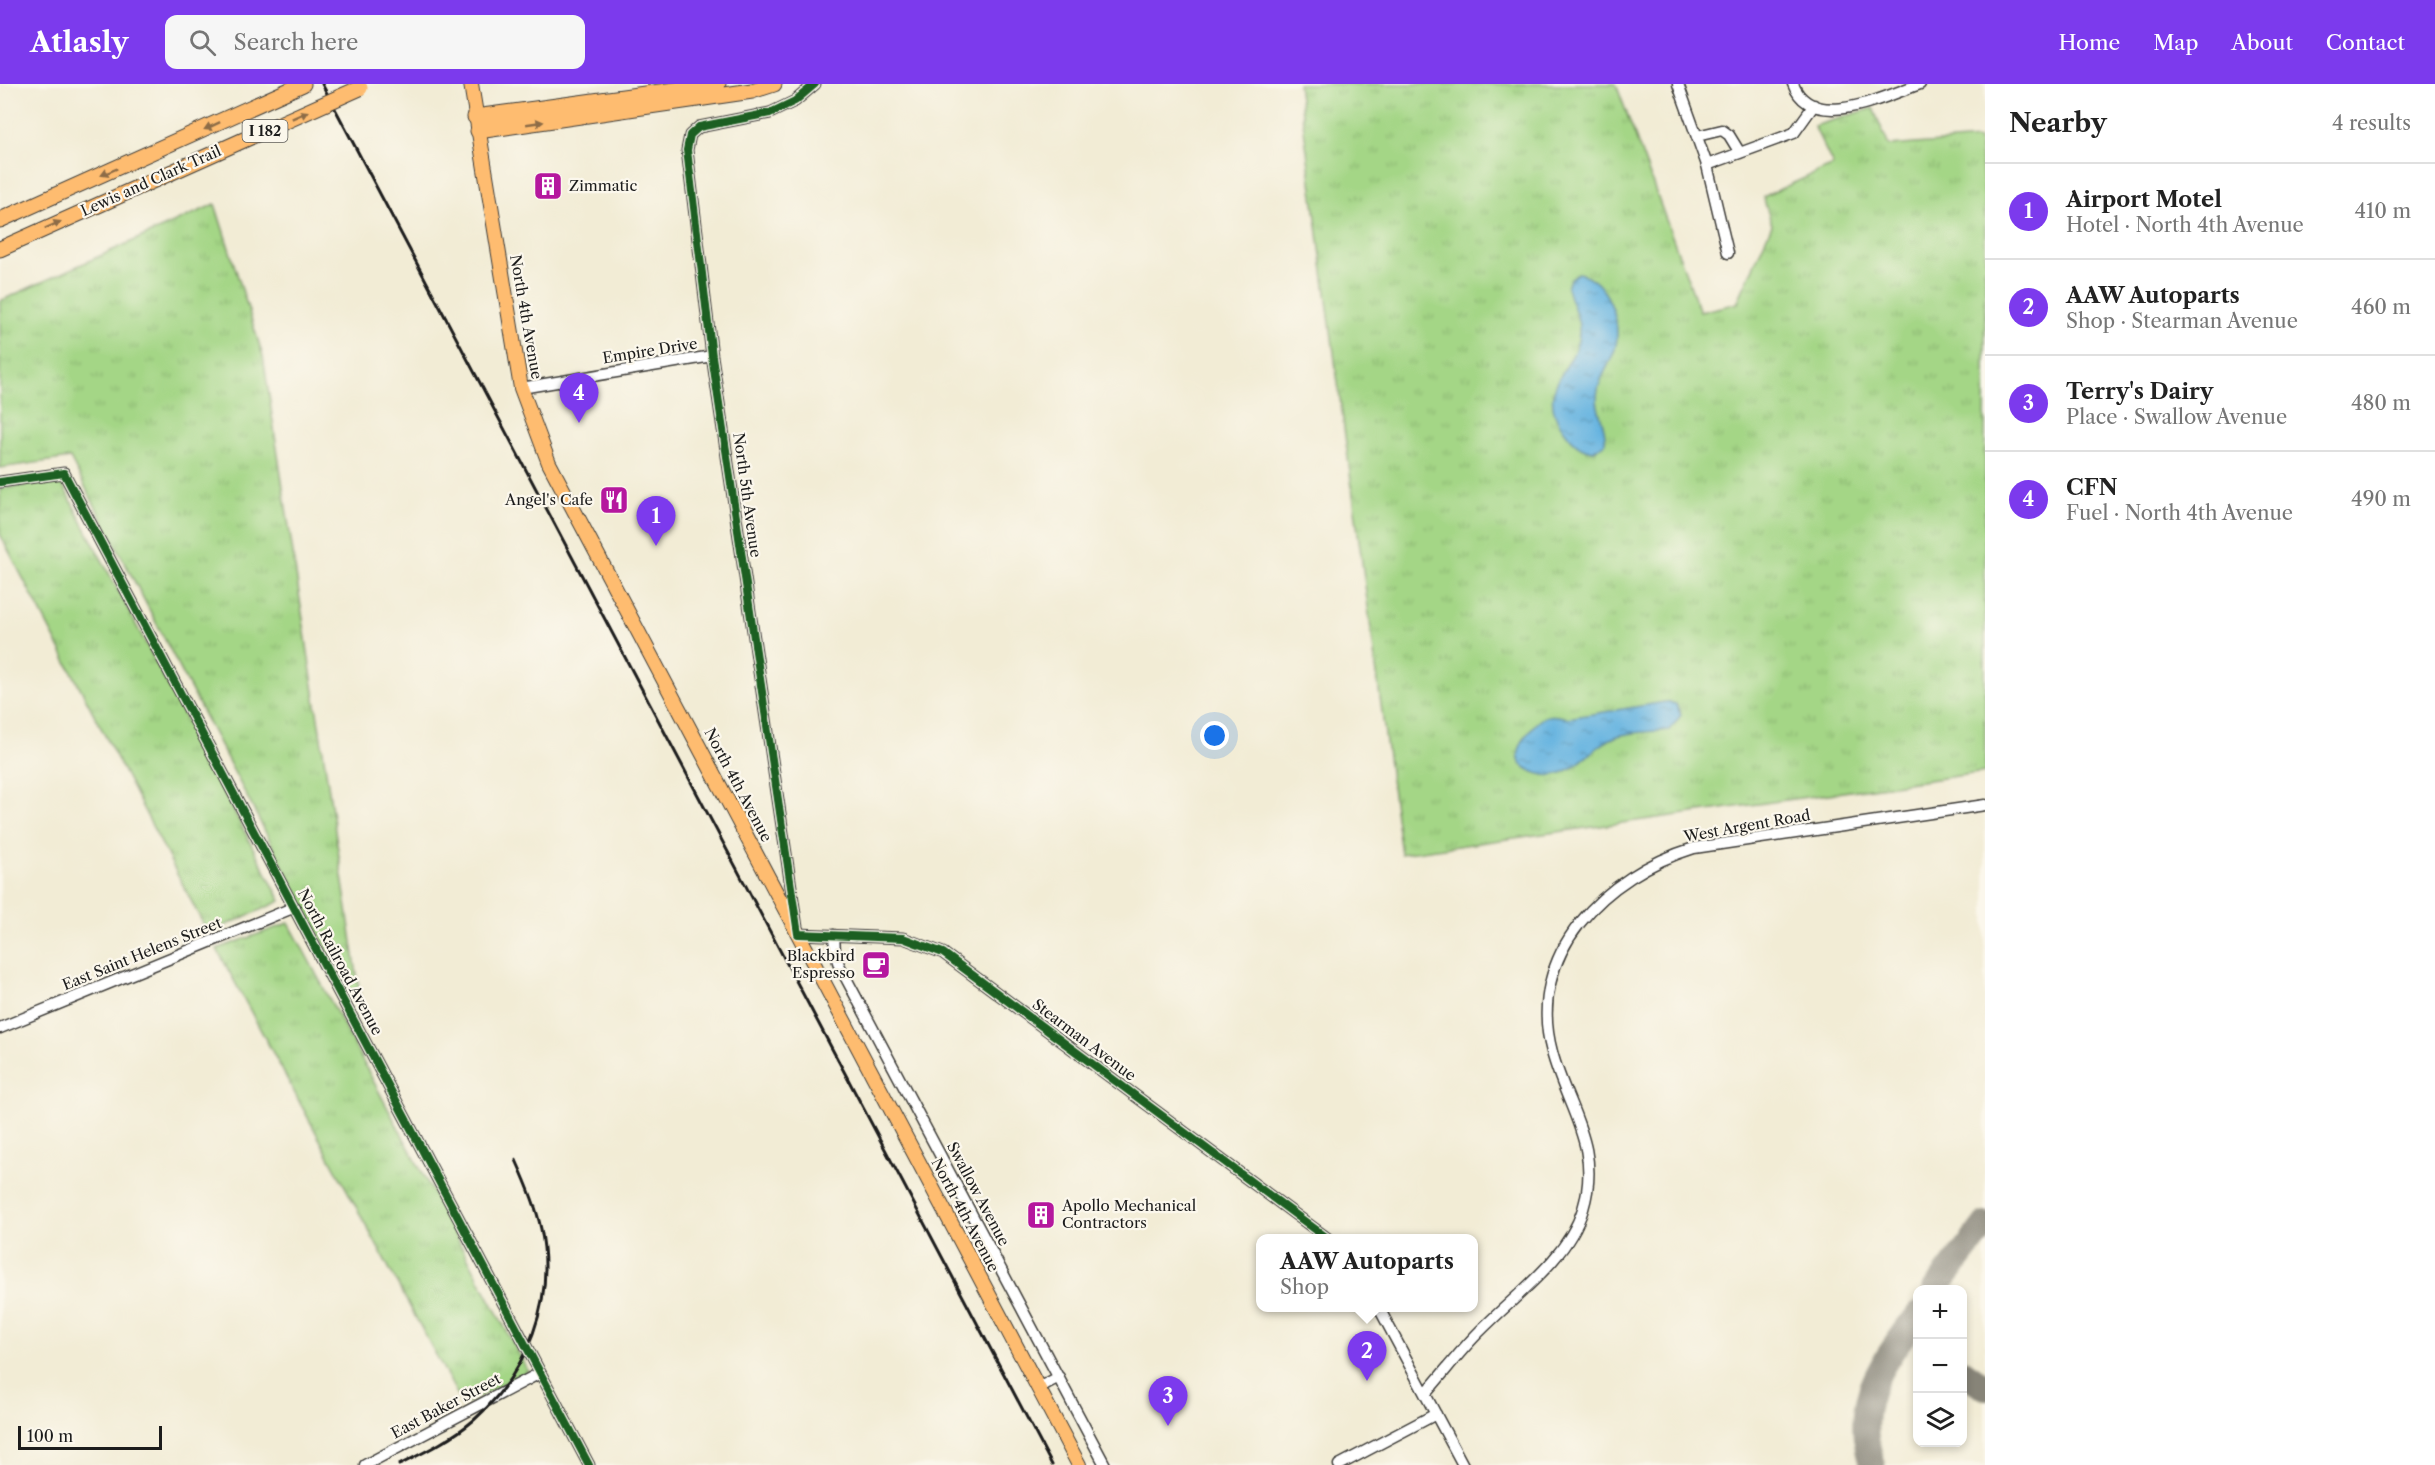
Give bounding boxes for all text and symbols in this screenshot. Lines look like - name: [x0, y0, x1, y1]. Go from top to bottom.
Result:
- search box: [165, 15, 585, 69]
- text: Atlasly: [30, 25, 129, 59]
- icon: search: [186, 26, 219, 59]
- text: Search here: [234, 29, 358, 56]
- text: Home: [2059, 30, 2120, 55]
- text: Map: [2153, 30, 2198, 55]
- text: About: [2231, 30, 2293, 55]
- text: Contact: [2326, 30, 2405, 55]
- text: Nearby: [2009, 107, 2107, 139]
- one-way arrow: [292, 110, 309, 119]
- text: 4 results: [2332, 111, 2411, 135]
- one-way arrow: [526, 118, 545, 127]
- road number: I 182: [242, 120, 288, 142]
- one-way arrow: [203, 121, 221, 131]
- street label: Lewis and Clark Trail: [78, 141, 224, 220]
- one-way arrow: [99, 167, 117, 177]
- building icon: Zimmatic: [532, 170, 564, 202]
- place label: Zimmatic: [569, 176, 637, 195]
- text: Airport Motel: [2066, 186, 2222, 213]
- text: 1: [2024, 199, 2033, 223]
- text: 410 m: [2354, 199, 2411, 223]
- text: Hotel · North 4th Avenue: [2066, 213, 2304, 237]
- one-way arrow: [45, 220, 63, 230]
- street label: North 4th Avenue: [506, 253, 547, 381]
- text: AAW Autoparts: [2066, 282, 2240, 309]
- text: 2: [2023, 295, 2034, 319]
- text: 460 m: [2351, 295, 2411, 319]
- text: Shop · Stearman Avenue: [2066, 309, 2298, 333]
- street label: Empire Drive: [601, 334, 699, 367]
- pin: 4: [560, 374, 598, 423]
- text: Terry's Dairy: [2066, 378, 2213, 405]
- text: 3: [2023, 391, 2034, 415]
- text: 480 m: [2351, 391, 2411, 415]
- text: Place · Swallow Avenue: [2066, 405, 2287, 429]
- street label: North 5th Avenue: [729, 431, 766, 559]
- text: CFN: [2066, 474, 2118, 501]
- restaurant icon: Angel's Cafe: [598, 484, 630, 516]
- text: 4: [2023, 487, 2034, 511]
- text: 490 m: [2351, 487, 2411, 511]
- place label: Angel's Cafe: [504, 490, 593, 509]
- pin: 1: [636, 496, 676, 546]
- text: Fuel · North 4th Avenue: [2066, 501, 2293, 525]
- your location: [1200, 721, 1229, 750]
- street label: North 4th Avenue: [700, 725, 776, 845]
- street label: West Argent Road: [1681, 805, 1812, 846]
- street label: North Railroad Avenue: [294, 885, 387, 1038]
- street label: East Saint Helens Street: [59, 913, 225, 994]
- place label: Blackbird Espresso: [787, 946, 855, 982]
- cafe icon: Blackbird Espresso: [860, 949, 892, 981]
- street label: Stearman Avenue: [1029, 994, 1140, 1085]
- street label: Swallow Avenue: [943, 1139, 1014, 1249]
- street label: North 4th Avenue: [927, 1155, 1003, 1275]
- place label: Apollo Mechanical Contractors: [1061, 1196, 1197, 1232]
- building icon: Apollo Mechanical Contractors: [1025, 1199, 1057, 1231]
- popup: [1256, 1234, 1478, 1312]
- text: AAW Autoparts: [1280, 1248, 1454, 1275]
- text: Shop: [1280, 1275, 1329, 1299]
- map controls: [1913, 1285, 1967, 1447]
- button: +: [1913, 1285, 1967, 1339]
- pin: 2: [1348, 1332, 1386, 1381]
- button: −: [1913, 1339, 1967, 1393]
- street label: East Baker Street: [388, 1368, 504, 1442]
- pin: 3: [1148, 1376, 1188, 1426]
- button: layers: [1913, 1393, 1967, 1447]
- scale bar: [18, 1423, 162, 1450]
- text: 100 m: [27, 1426, 73, 1446]

